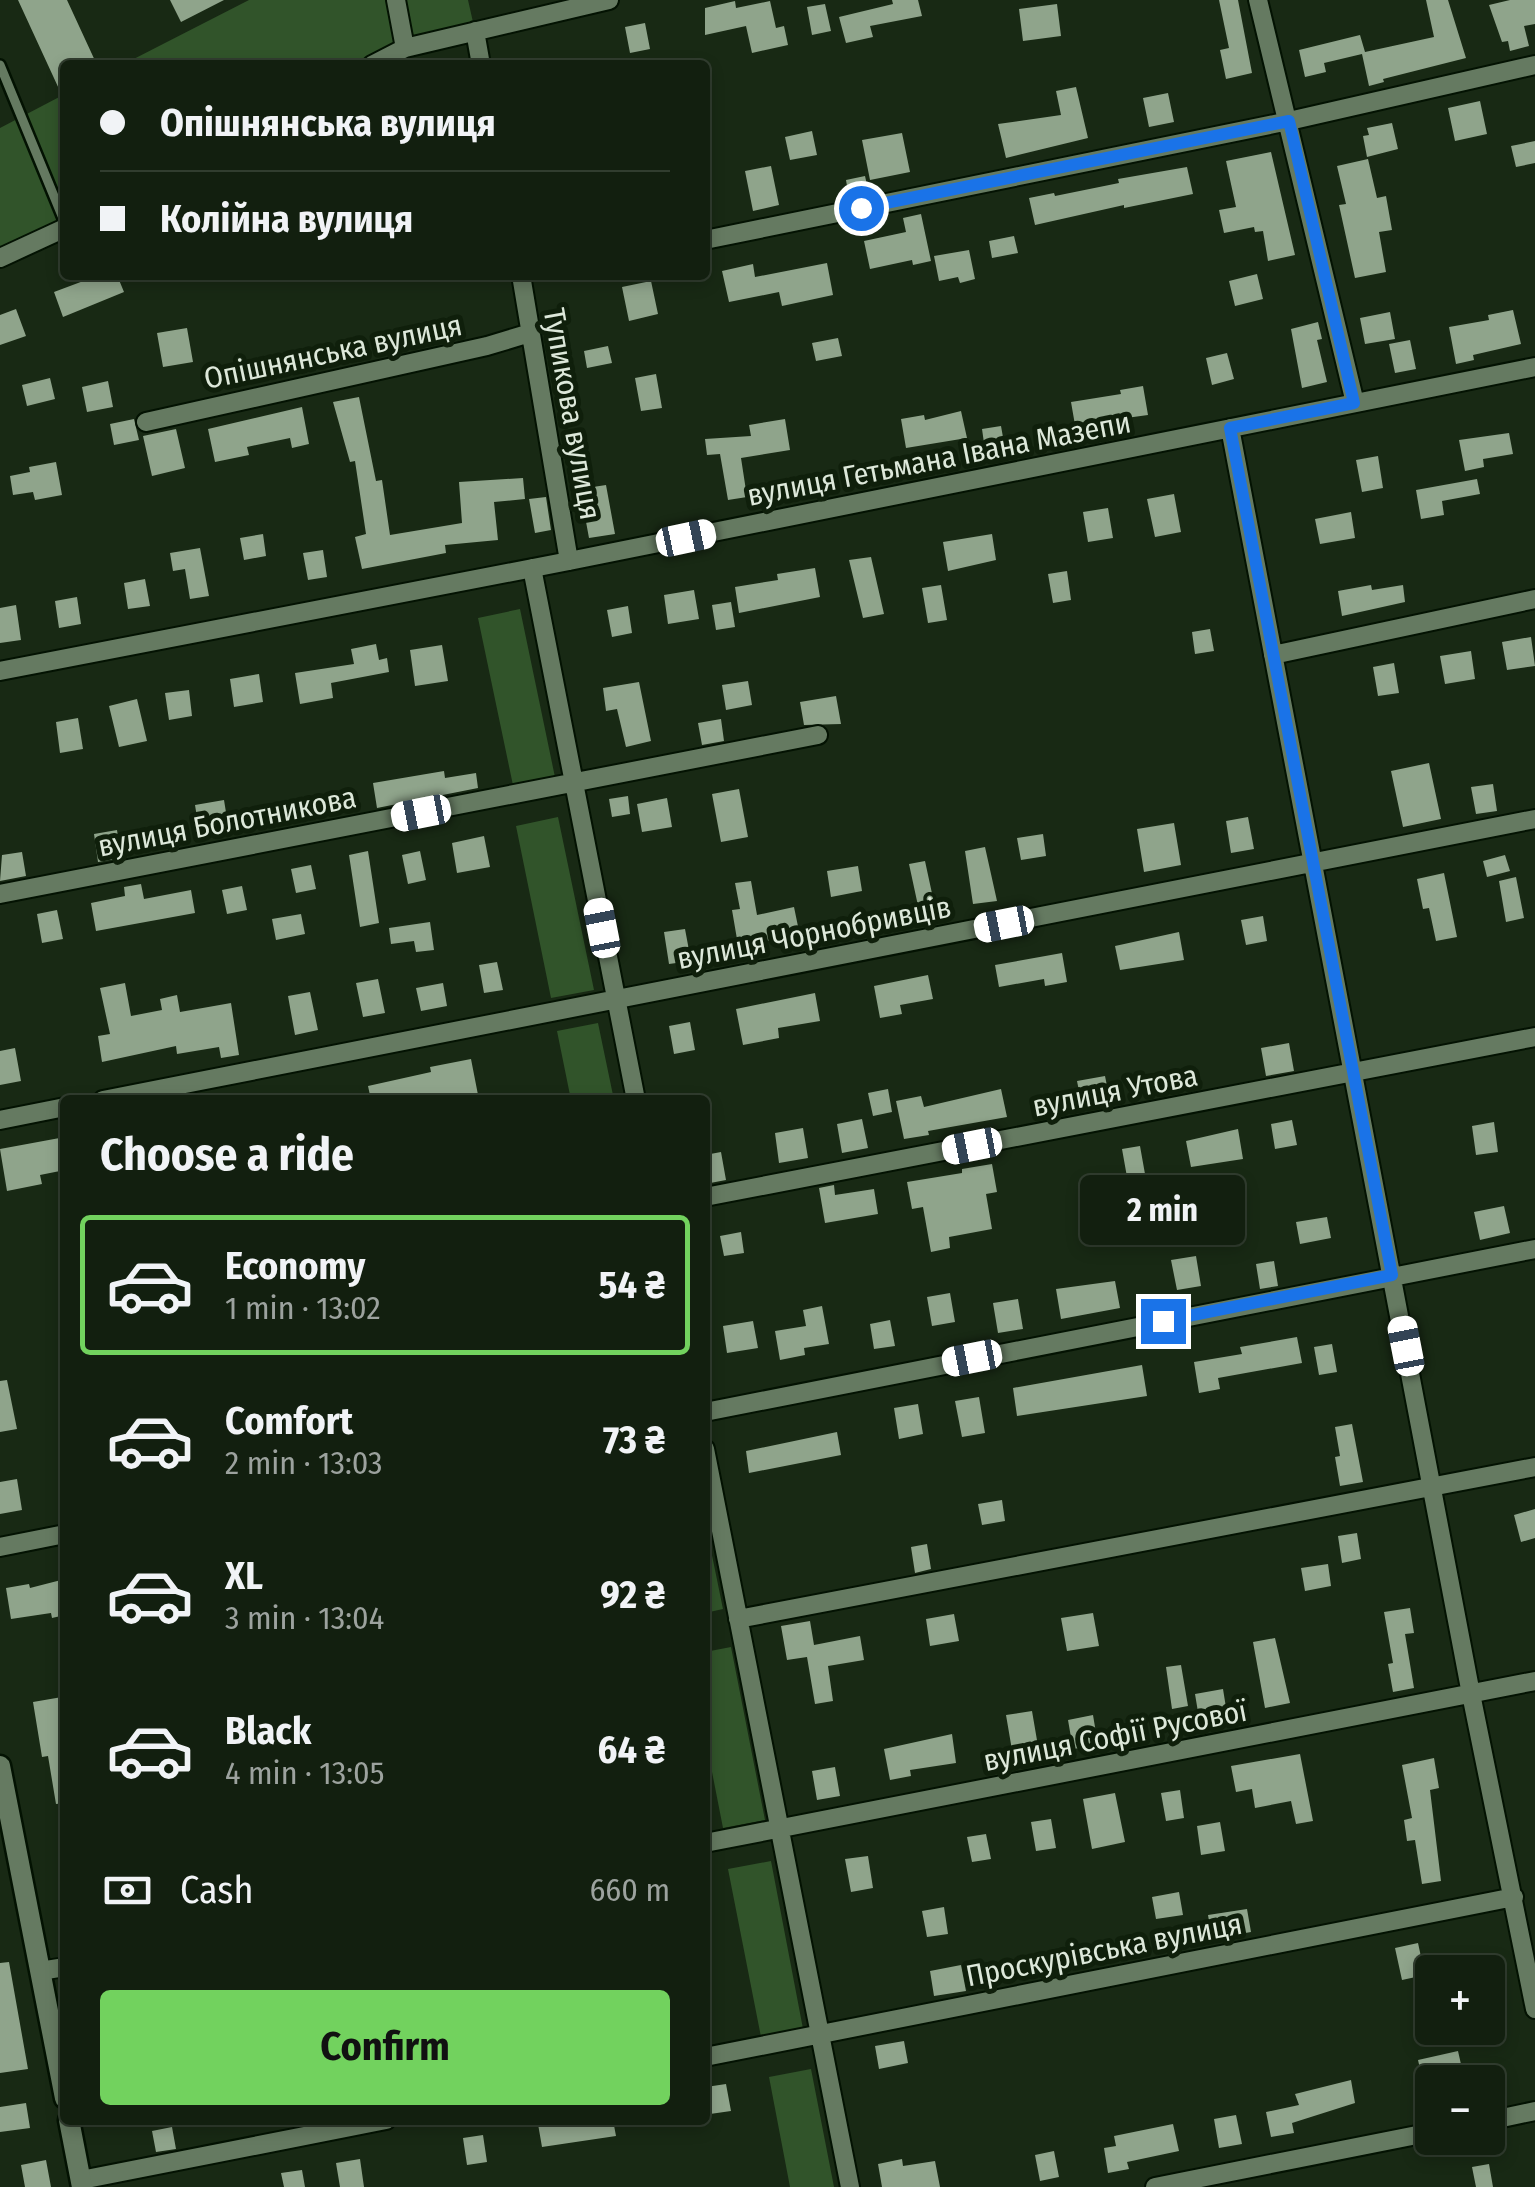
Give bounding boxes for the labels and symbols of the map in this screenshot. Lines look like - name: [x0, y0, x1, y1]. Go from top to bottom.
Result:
- route start: [839, 186, 884, 231]
- street label: Тупикова вулиця: [536, 305, 608, 523]
- street label: Опішнянська вулиця: [201, 307, 465, 397]
- street label: вулиця Гетьмана Івана Мазепи: [744, 404, 1134, 514]
- car: [654, 517, 718, 559]
- street label: вулиця Болотникова: [95, 779, 359, 865]
- car: [389, 793, 453, 833]
- street label: вулиця Чорнобривців: [674, 889, 954, 977]
- car: [582, 896, 622, 960]
- car: [972, 904, 1036, 944]
- street label: вулиця Утова: [1029, 1057, 1201, 1125]
- car: [940, 1126, 1004, 1166]
- callout: 2 min: [1080, 1176, 1246, 1246]
- route end: [1141, 1299, 1186, 1344]
- car: [1386, 1314, 1426, 1378]
- car: [940, 1338, 1004, 1378]
- street label: вулиця Софії Русової: [980, 1693, 1251, 1779]
- street label: Проскурівська вулиця: [963, 1906, 1245, 1994]

